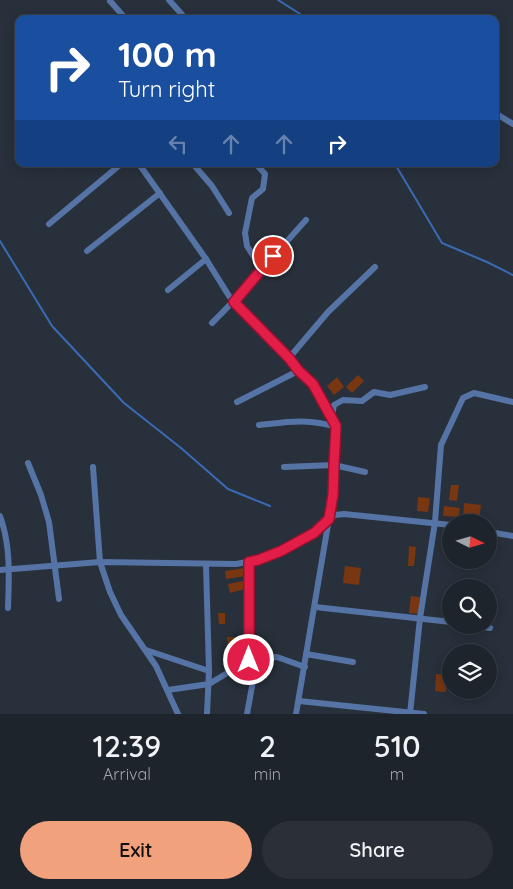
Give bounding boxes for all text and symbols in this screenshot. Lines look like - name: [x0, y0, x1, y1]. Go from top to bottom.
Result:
- text: 100 m: [118, 32, 217, 76]
- icon: right: [35, 35, 100, 100]
- text: Turn right: [118, 75, 215, 103]
- icon: left: [164, 130, 192, 158]
- icon: ahead: [217, 130, 245, 158]
- icon: ahead: [270, 130, 298, 158]
- icon: right: [323, 130, 351, 158]
- pin: [252, 235, 294, 277]
- icon: arrive: [259, 242, 287, 270]
- north arrow: [442, 514, 498, 569]
- map controls: [442, 514, 497, 699]
- button: search: [442, 579, 497, 634]
- position arrow: [222, 633, 274, 685]
- button: layers: [442, 644, 497, 699]
- text: 12:39: [93, 727, 161, 765]
- text: 2: [259, 727, 276, 765]
- text: 510: [374, 727, 420, 765]
- text: Arrival: [103, 764, 151, 784]
- text: min: [254, 764, 281, 784]
- text: m: [390, 764, 404, 784]
- button: Exit: [20, 821, 252, 879]
- button: Share: [262, 821, 493, 879]

